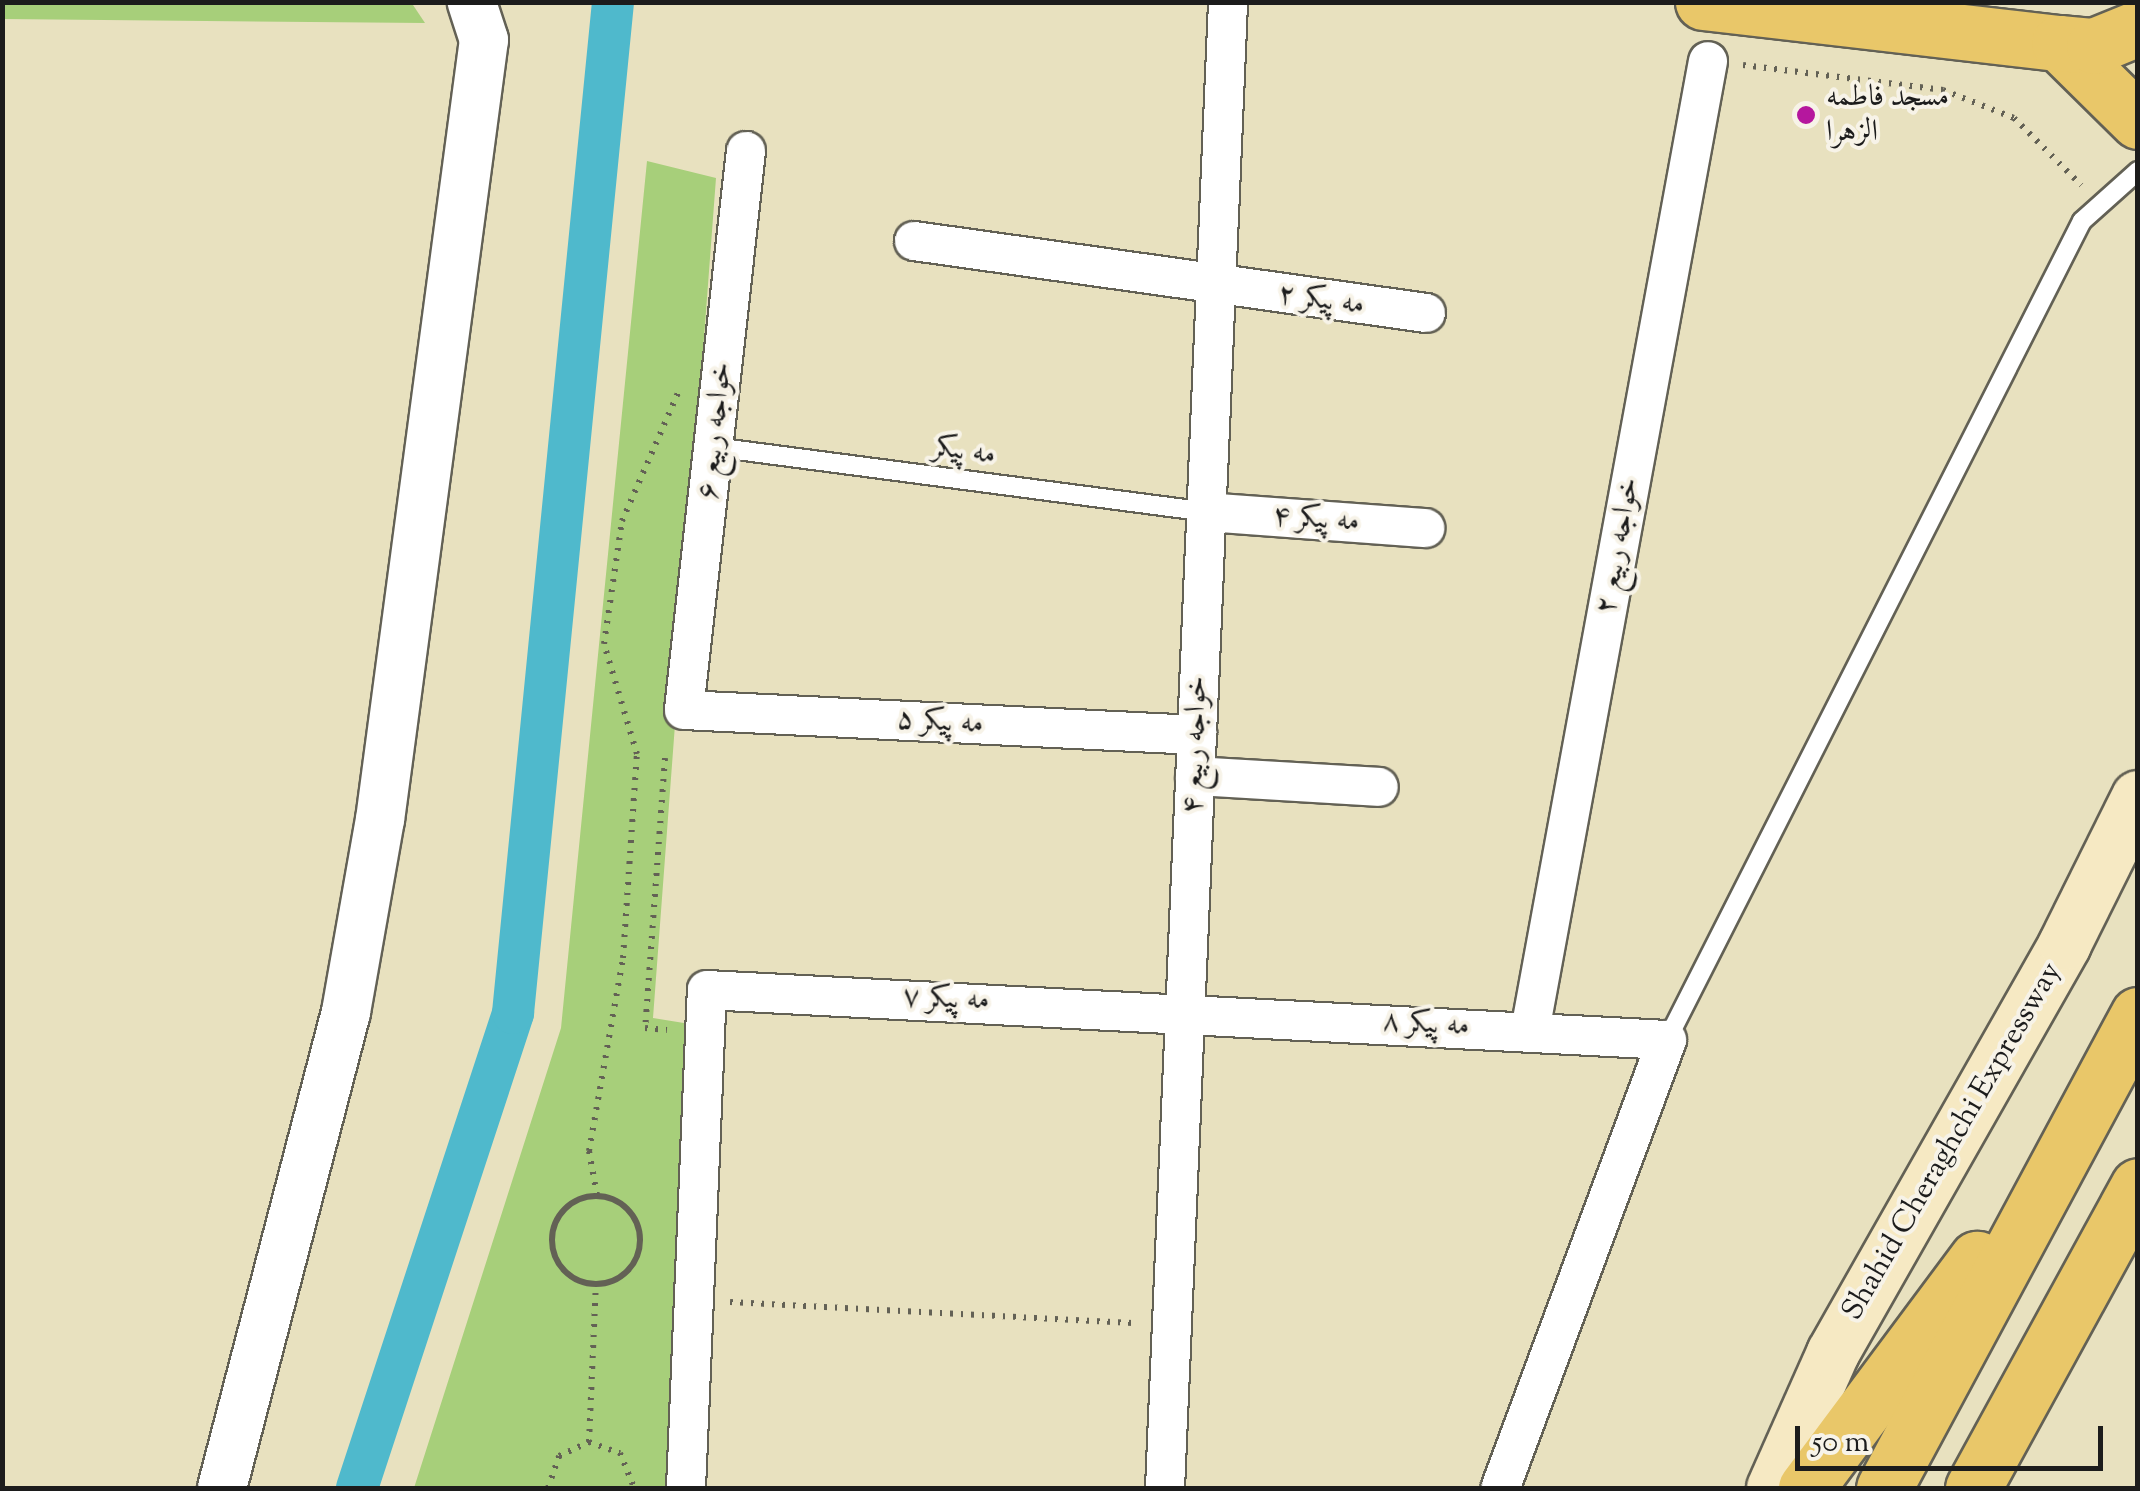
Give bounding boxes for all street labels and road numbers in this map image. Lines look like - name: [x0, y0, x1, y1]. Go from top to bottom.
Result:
- street label: مه پیکر ۲: [1276, 278, 1366, 324]
- street label: خواجه ربیع ۶: [691, 360, 741, 502]
- street label: مه پیکر: [930, 430, 998, 474]
- street label: خواجه ربیع ۲: [1589, 475, 1649, 617]
- street label: مه پیکر ۴: [1271, 499, 1361, 541]
- street label: خواجه ربیع ۴: [1176, 675, 1216, 815]
- street label: مه پیکر ۵: [896, 703, 984, 743]
- street label: Shahid Cheraghchi Expressway: [1836, 957, 2070, 1327]
- street label: مه پیکر ۷: [902, 980, 990, 1020]
- street label: مه پیکر ۸: [1382, 1005, 1470, 1045]

